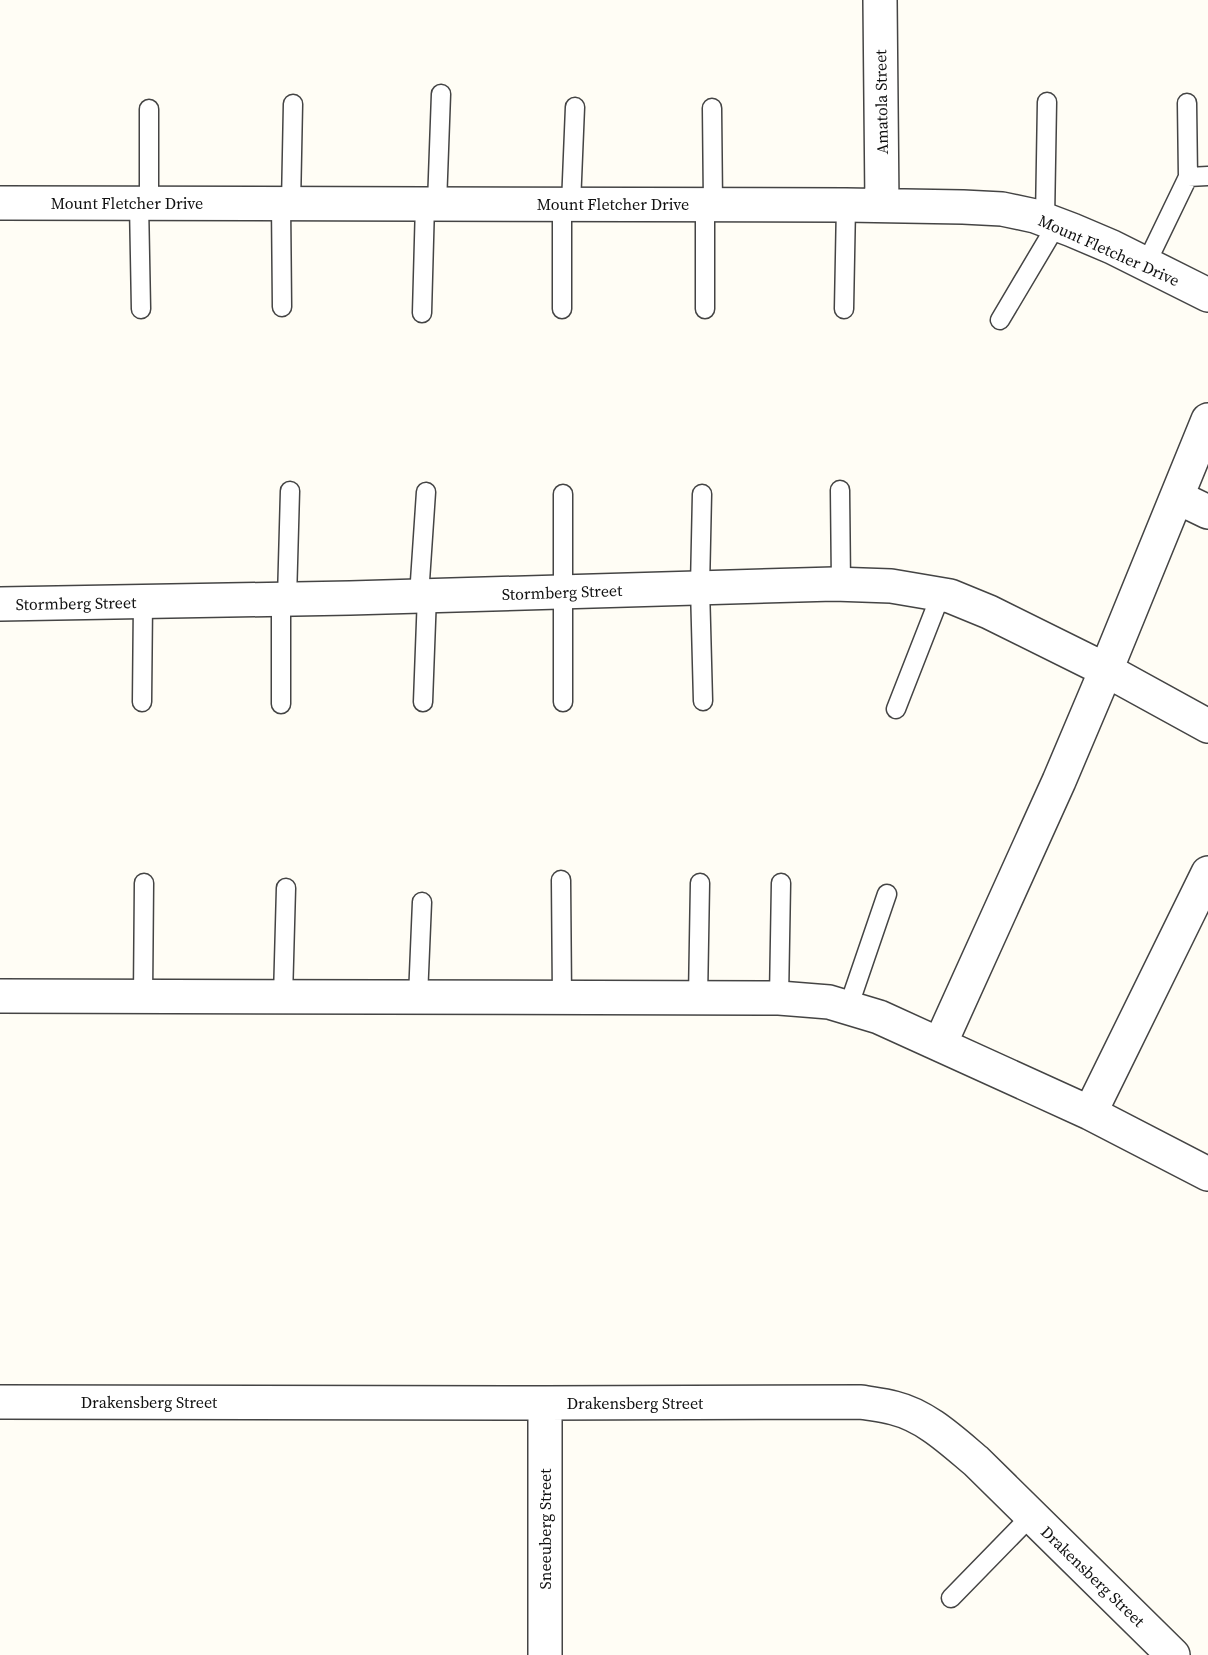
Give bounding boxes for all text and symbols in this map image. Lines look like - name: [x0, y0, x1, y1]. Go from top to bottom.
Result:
- street label: Amatola Street: [869, 49, 893, 155]
- street label: Mount Fletcher Drive: [51, 192, 203, 214]
- street label: Mount Fletcher Drive: [537, 193, 689, 215]
- street label: Mount Fletcher Drive: [1035, 209, 1183, 291]
- street label: Stormberg Street: [501, 579, 623, 605]
- street label: Stormberg Street: [16, 591, 137, 615]
- street label: Drakensberg Street: [81, 1391, 218, 1413]
- street label: Drakensberg Street: [567, 1392, 704, 1414]
- street label: Sneeuberg Street: [534, 1468, 556, 1589]
- street label: Drakensberg Street: [1036, 1521, 1150, 1632]

